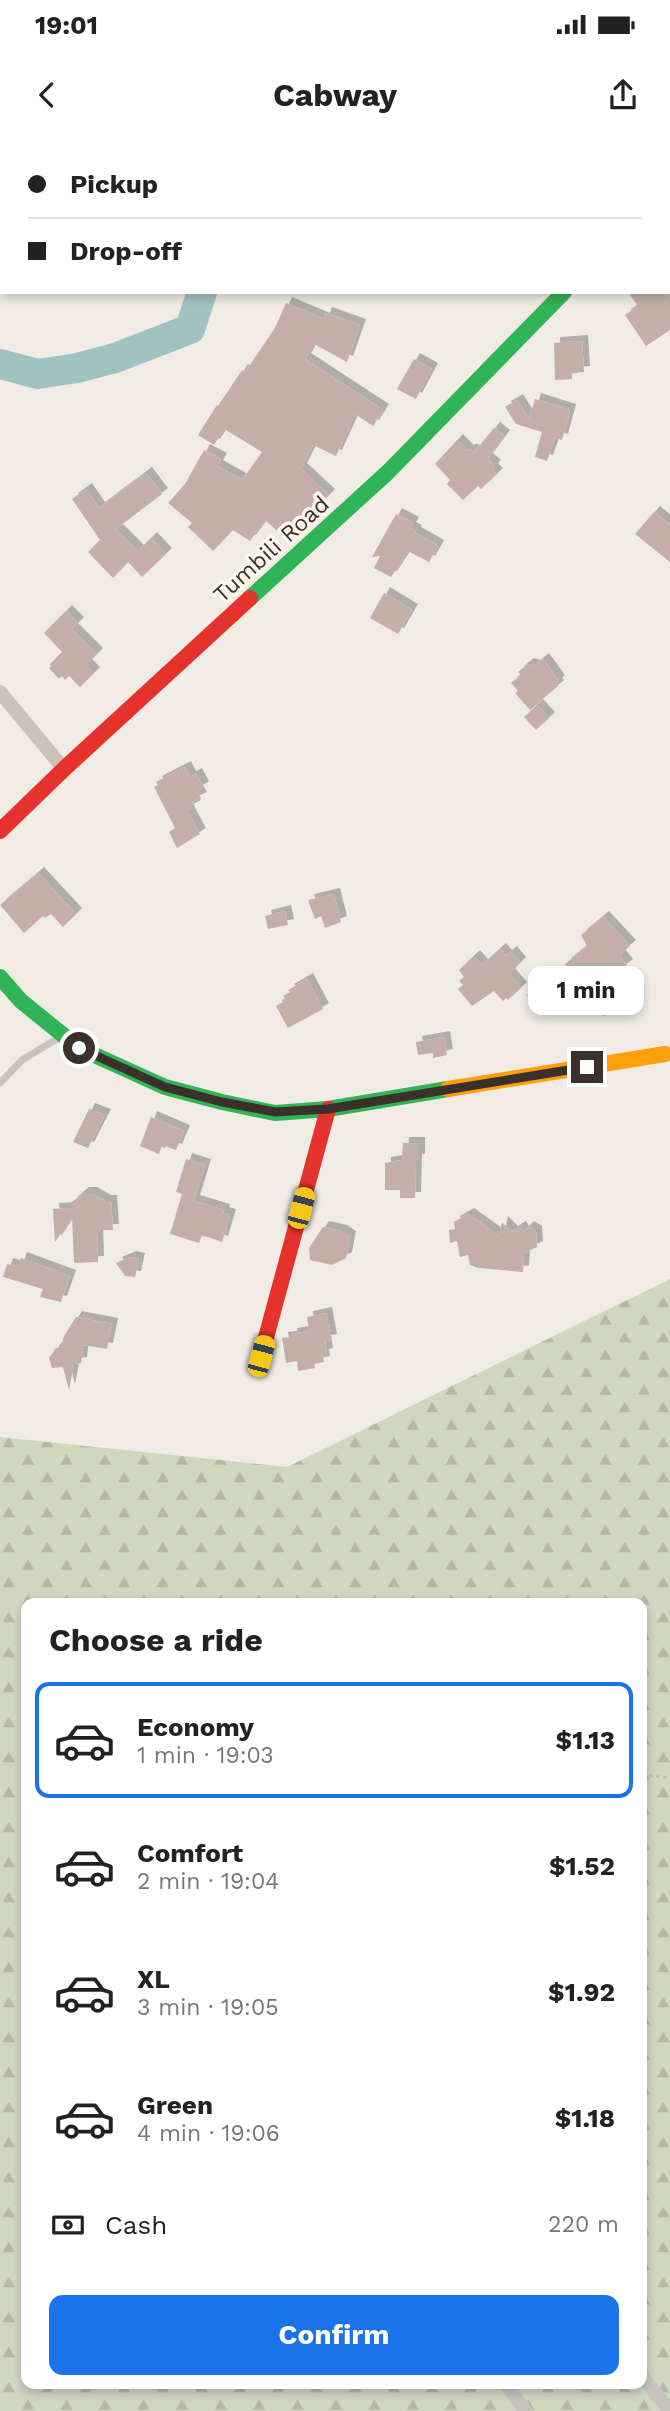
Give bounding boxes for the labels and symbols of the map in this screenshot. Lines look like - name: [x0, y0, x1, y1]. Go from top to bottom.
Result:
- street label: Tumbili Road: [208, 490, 335, 608]
- callout: 1 min: [529, 965, 645, 1014]
- route start: [63, 1032, 95, 1064]
- route end: [571, 1051, 603, 1083]
- car: [286, 1185, 317, 1231]
- car: [246, 1333, 277, 1379]

